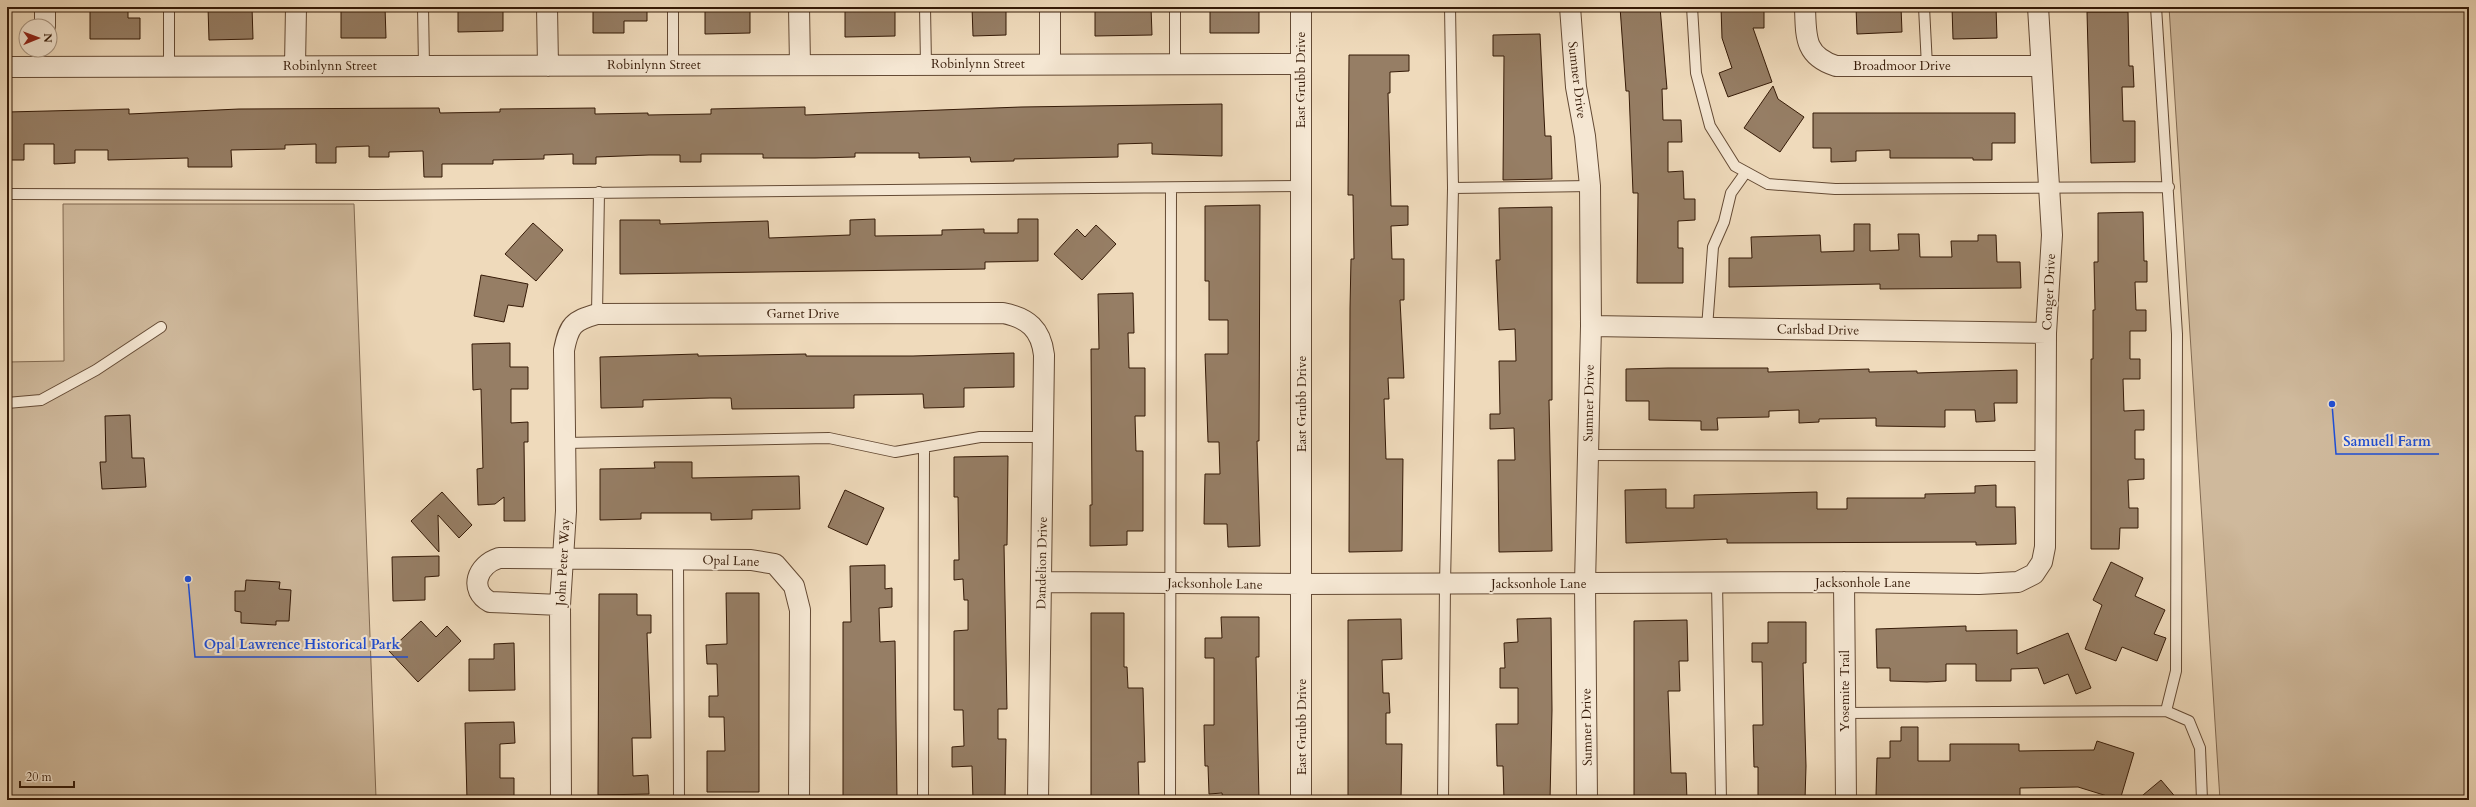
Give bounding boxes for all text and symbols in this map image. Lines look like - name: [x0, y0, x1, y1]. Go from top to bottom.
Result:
- north arrow: [18, 18, 58, 58]
- street label: East Grubb Drive: [1292, 32, 1310, 128]
- text: N: [40, 33, 55, 43]
- street label: Sumner Drive: [1563, 40, 1591, 120]
- street label: Robinlynn Street: [931, 55, 1025, 73]
- street label: Robinlynn Street: [607, 56, 701, 74]
- street label: Robinlynn Street: [283, 57, 377, 75]
- street label: Broadmoor Drive: [1853, 57, 1951, 75]
- street label: Conger Drive: [2038, 253, 2060, 331]
- street label: Garnet Drive: [767, 305, 840, 323]
- street label: Carlsbad Drive: [1777, 320, 1859, 340]
- street label: East Grubb Drive: [1293, 356, 1311, 452]
- street label: Sumner Drive: [1579, 364, 1599, 442]
- callout: Samuell Farm: [2336, 428, 2439, 454]
- text: Samuell Farm: [2343, 432, 2431, 451]
- street label: Dandelion Drive: [1032, 516, 1052, 610]
- street label: John Peter Way: [552, 517, 574, 608]
- street label: Opal Lane: [702, 551, 760, 571]
- street label: Jacksonhole Lane: [1165, 574, 1263, 594]
- street label: Jacksonhole Lane: [1813, 574, 1911, 592]
- street label: Jacksonhole Lane: [1489, 575, 1587, 593]
- callout: Opal Lawrence Historical Park: [195, 631, 408, 657]
- text: Opal Lawrence Historical Park: [204, 635, 400, 654]
- street label: Yosemite Trail: [1836, 649, 1854, 732]
- street label: East Grubb Drive: [1293, 679, 1311, 775]
- street label: Sumner Drive: [1577, 688, 1597, 766]
- scale bar: [20, 763, 74, 789]
- text: 20 m: [26, 769, 53, 785]

